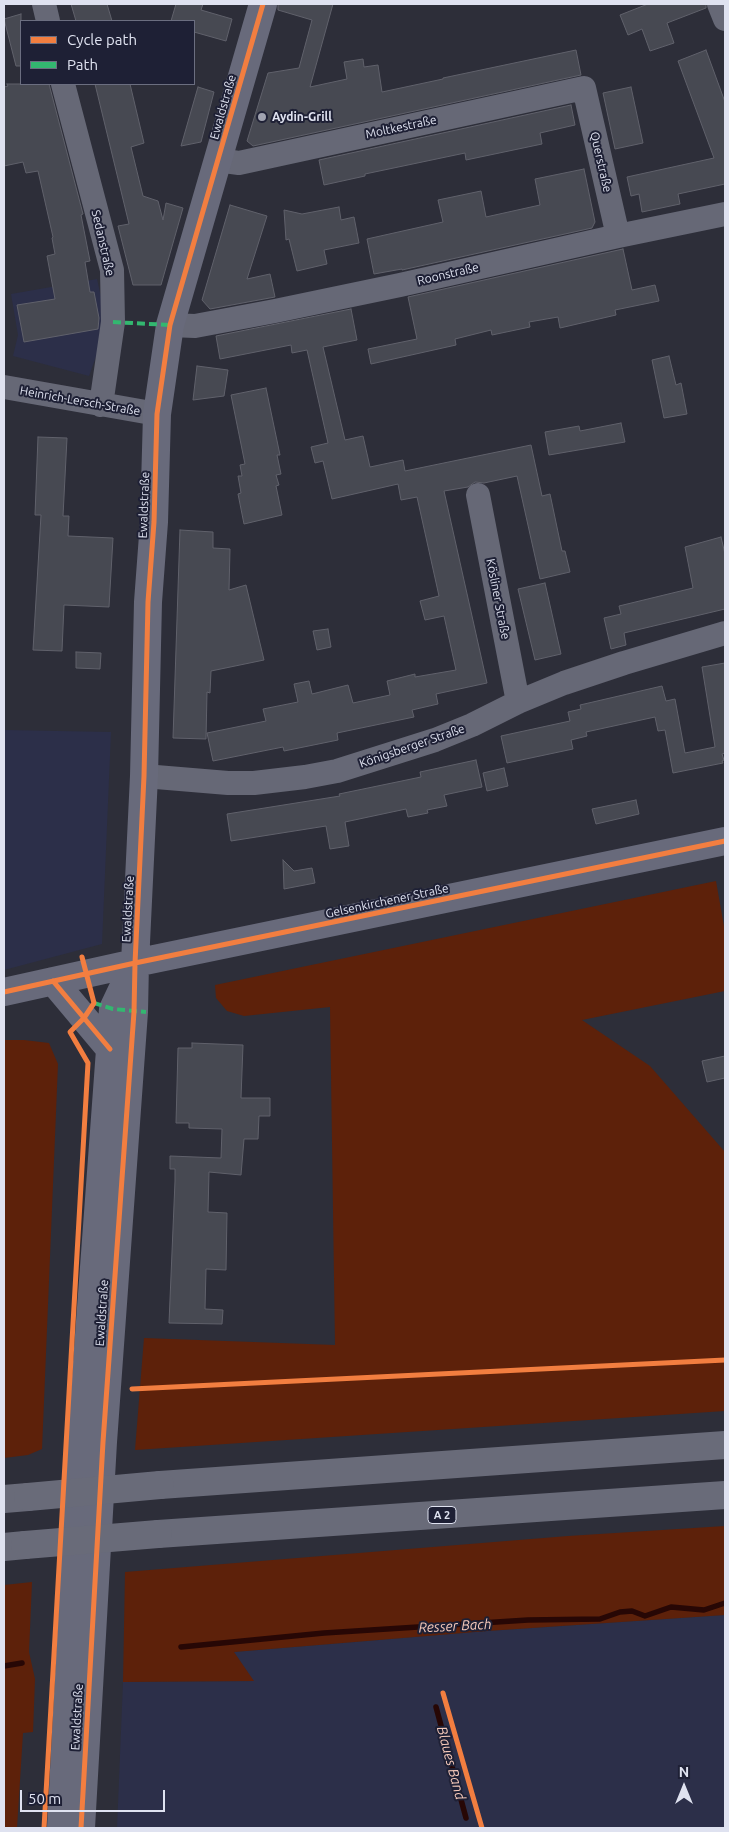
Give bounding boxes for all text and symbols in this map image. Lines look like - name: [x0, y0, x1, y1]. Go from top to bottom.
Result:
- legend: [20, 20, 195, 85]
- text: Cycle path: [67, 31, 137, 48]
- text: Path: [67, 56, 98, 73]
- street label: Ewaldstraße: [207, 73, 239, 141]
- place label: Aydin-Grill: [272, 110, 332, 124]
- marker: Aydin-Grill: [256, 111, 268, 123]
- street label: Moltkestraße: [364, 112, 438, 142]
- street label: Querstraße: [587, 130, 615, 194]
- street label: Sedanstraße: [88, 209, 118, 277]
- street label: Roonstraße: [416, 260, 480, 288]
- street label: Heinrich-Lersch-Straße: [19, 383, 141, 419]
- street label: Ewaldstraße: [136, 471, 152, 539]
- street label: Kösliner Straße: [483, 557, 513, 641]
- street label: Königsberger Straße: [357, 721, 467, 771]
- street label: Ewaldstraße: [119, 875, 137, 943]
- street label: Gelsenkirchener Straße: [324, 881, 450, 921]
- street label: Ewaldstraße: [92, 1279, 112, 1347]
- road number: A 2: [428, 1506, 456, 1524]
- water label: Resser Bach: [418, 1616, 492, 1636]
- street label: Ewaldstraße: [68, 1683, 86, 1751]
- water label: Blaues Band: [433, 1724, 469, 1802]
- north arrow: [659, 1762, 709, 1812]
- text: N: [679, 1764, 689, 1780]
- scale bar: [22, 1780, 168, 1812]
- text: 50 m: [28, 1790, 61, 1807]

